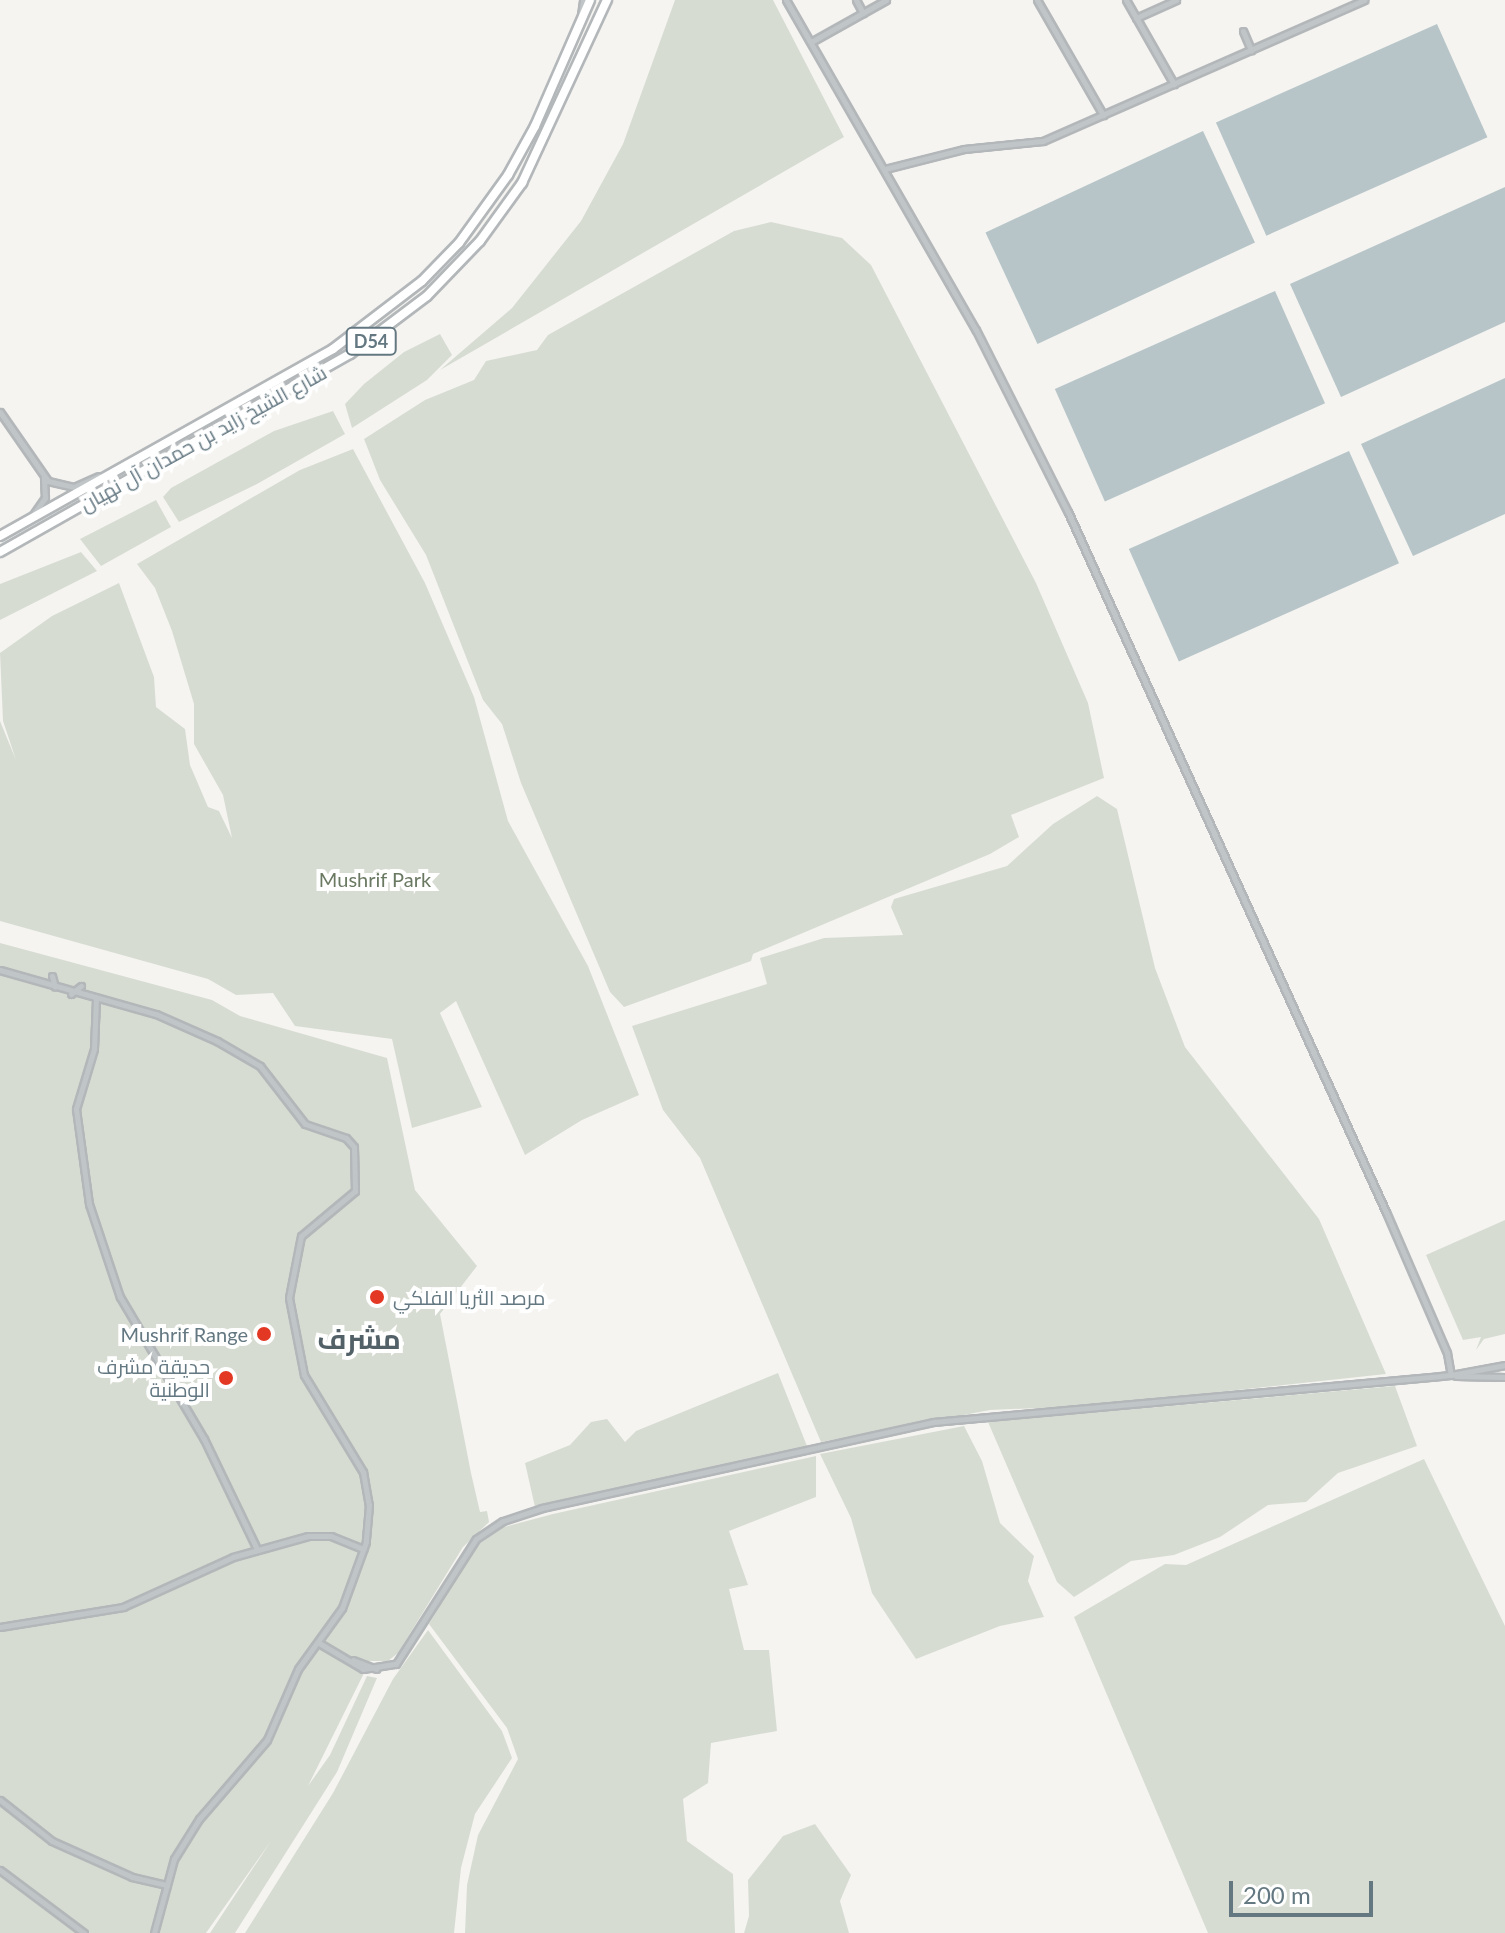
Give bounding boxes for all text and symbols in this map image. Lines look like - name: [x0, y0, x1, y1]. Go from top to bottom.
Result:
- road number: D54: [345, 327, 397, 355]
- street label: شارع الشيخ زايد بن حمدان آل نهيان: [75, 360, 331, 516]
- park label: Mushrif Park: [319, 867, 431, 891]
- place label: مرصد الثريا الفلكي: [393, 1285, 545, 1309]
- marker: مرصد الثريا الفلكي: [368, 1288, 386, 1306]
- district label: مشرف: [317, 1321, 401, 1355]
- place label: Mushrif Range: [120, 1322, 248, 1346]
- marker: Mushrif Range: [255, 1325, 273, 1343]
- place label: حديقة مشرف الوطنية: [97, 1354, 210, 1401]
- marker: حديقة مشرف الوطنية: [217, 1369, 235, 1387]
- scale bar: [1233, 1865, 1377, 1915]
- text: 200 m: [1243, 1880, 1311, 1909]

